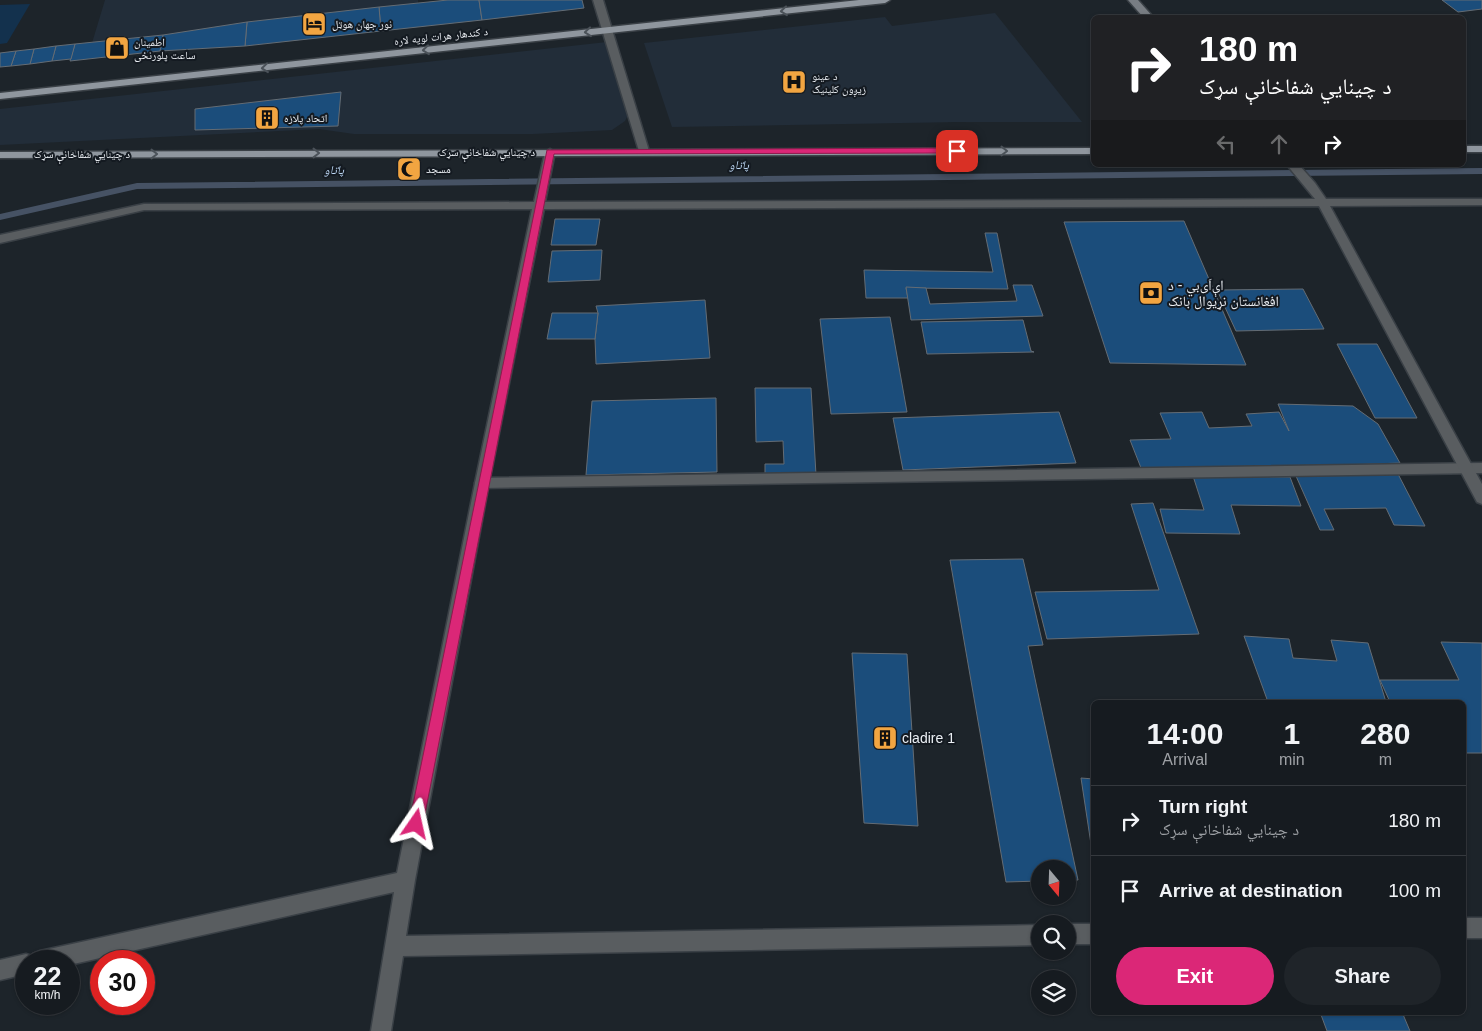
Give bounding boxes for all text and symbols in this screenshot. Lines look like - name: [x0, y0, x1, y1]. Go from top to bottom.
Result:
- one-way arrow: [780, 5, 788, 16]
- hotel icon: نور جهان هوټل: [301, 11, 327, 37]
- place label: نور جهان هوټل: [332, 18, 392, 31]
- street label: د کندهار هرات لویه لاره: [394, 25, 489, 47]
- one-way arrow: [584, 27, 592, 38]
- text: 180 m: [1199, 29, 1298, 68]
- shop icon: اطمینان ساعت پلورنځی: [104, 35, 130, 61]
- icon: right: [1116, 35, 1181, 100]
- place label: اطمینان ساعت پلورنځی: [134, 36, 195, 62]
- one-way arrow: [422, 44, 430, 55]
- one-way arrow: [261, 62, 269, 73]
- hospital icon: د عینو زیږون کلینیک: [781, 69, 807, 95]
- place label: د عینو زیږون کلینیک: [812, 70, 866, 97]
- text: د چينايي شفاخانې سړک: [1199, 74, 1392, 99]
- building icon: اتحاد پلازه: [254, 105, 280, 131]
- place label: اتحاد پلازه: [284, 112, 327, 125]
- pin: [936, 130, 978, 172]
- icon: left: [1212, 130, 1240, 158]
- icon: ahead: [1265, 130, 1293, 158]
- icon: right: [1318, 130, 1346, 158]
- icon: arrive: [943, 137, 971, 165]
- street label: د چينايي شفاخانې سړک: [439, 146, 536, 163]
- one-way arrow: [1000, 146, 1008, 156]
- street label: د چينايي شفاخانې سړک: [34, 148, 131, 165]
- one-way arrow: [312, 148, 320, 158]
- one-way arrow: [150, 149, 158, 159]
- mosque icon: مسجد: [396, 156, 422, 182]
- water label: پاتاو: [728, 158, 750, 172]
- water label: پاتاو: [323, 163, 345, 177]
- place label: مسجد: [426, 163, 451, 175]
- place label: اې‌اَی‌بي - د افغانستان نړیوال بانک: [1168, 277, 1279, 310]
- bank icon: اې‌اَی‌بي - د افغانستان نړیوال بانک: [1138, 280, 1164, 306]
- text: 14:00: [1147, 717, 1223, 750]
- text: 1: [1283, 717, 1300, 750]
- text: 280: [1360, 717, 1410, 750]
- building icon: cladire 1: [872, 725, 898, 751]
- place label: cladire 1: [902, 730, 955, 746]
- text: Arrival: [1162, 751, 1208, 768]
- text: min: [1279, 751, 1305, 768]
- text: m: [1379, 751, 1392, 768]
- text: Turn right: [1159, 796, 1247, 817]
- position arrow: [389, 797, 441, 849]
- icon: right: [1116, 807, 1144, 835]
- text: 180 m: [1388, 810, 1441, 831]
- text: د چينايي شفاخانې سړک: [1159, 821, 1299, 838]
- north arrow: [1031, 860, 1076, 905]
- map controls: [1031, 860, 1076, 1015]
- icon: arrive: [1116, 877, 1144, 905]
- text: Arrive at destination: [1159, 880, 1343, 901]
- text: 100 m: [1388, 880, 1441, 901]
- button: search: [1031, 915, 1076, 960]
- button: Exit: [1116, 947, 1274, 1005]
- button: Share: [1284, 947, 1441, 1005]
- speed limit sign: 30: [90, 950, 155, 1015]
- text: 22: [34, 962, 61, 990]
- button: layers: [1031, 970, 1076, 1015]
- text: km/h: [34, 988, 61, 1002]

